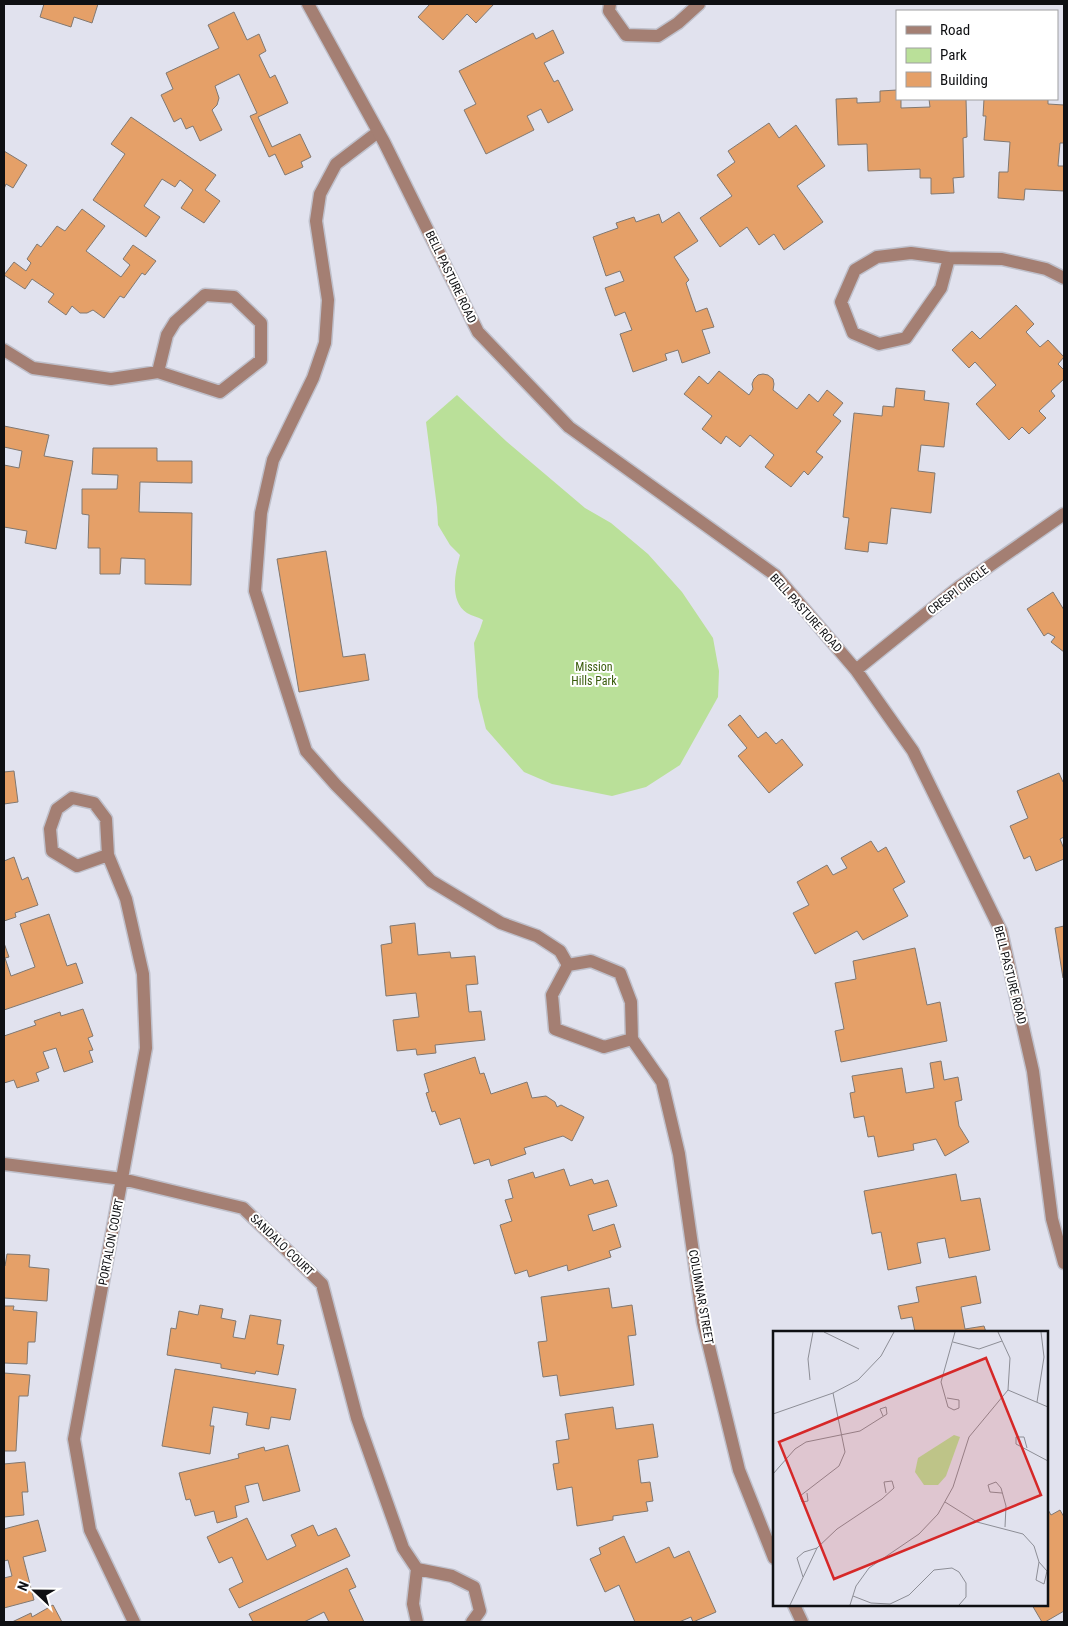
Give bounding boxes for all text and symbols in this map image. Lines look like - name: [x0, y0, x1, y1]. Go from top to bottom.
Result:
- legend: [896, 10, 1058, 100]
- text: Road: [940, 21, 970, 39]
- text: Park: [940, 46, 967, 64]
- text: Building: [940, 71, 988, 89]
- street label: BELL PASTURE ROAD: [423, 229, 479, 326]
- street label: CRESPI CIRCLE: [925, 563, 991, 617]
- street label: BELL PASTURE ROAD: [767, 571, 845, 655]
- park label: Mission Hills Park: [571, 660, 617, 688]
- street label: BELL PASTURE ROAD: [991, 924, 1029, 1026]
- street label: PORTALON COURT: [96, 1197, 126, 1287]
- street label: SANDALO COURT: [247, 1211, 317, 1279]
- street label: COLUMNAR STREET: [686, 1249, 716, 1345]
- inset map: [773, 1331, 1048, 1606]
- north arrow: [10, 1566, 60, 1616]
- text: N: [14, 1579, 32, 1593]

